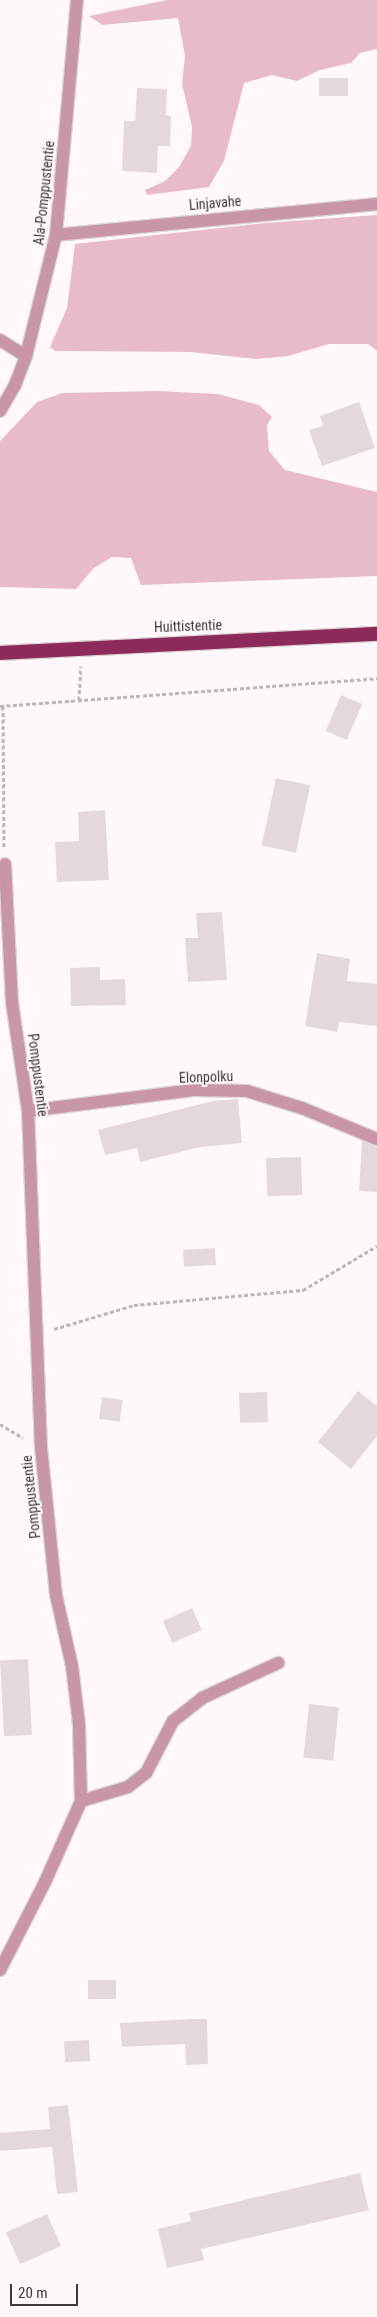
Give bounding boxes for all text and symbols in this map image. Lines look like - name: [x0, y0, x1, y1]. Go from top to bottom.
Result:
- street label: Ala-Pomppustentie: [30, 140, 58, 246]
- street label: Linjavahe: [188, 192, 242, 214]
- street label: Huittistentie: [154, 616, 222, 636]
- street label: Pomppustentie: [25, 1032, 51, 1118]
- street label: Elonpolku: [179, 1068, 233, 1086]
- street label: Pomppustentie: [18, 1455, 44, 1539]
- scale bar: [12, 2274, 80, 2306]
- text: 20 m: [18, 2284, 48, 2302]

